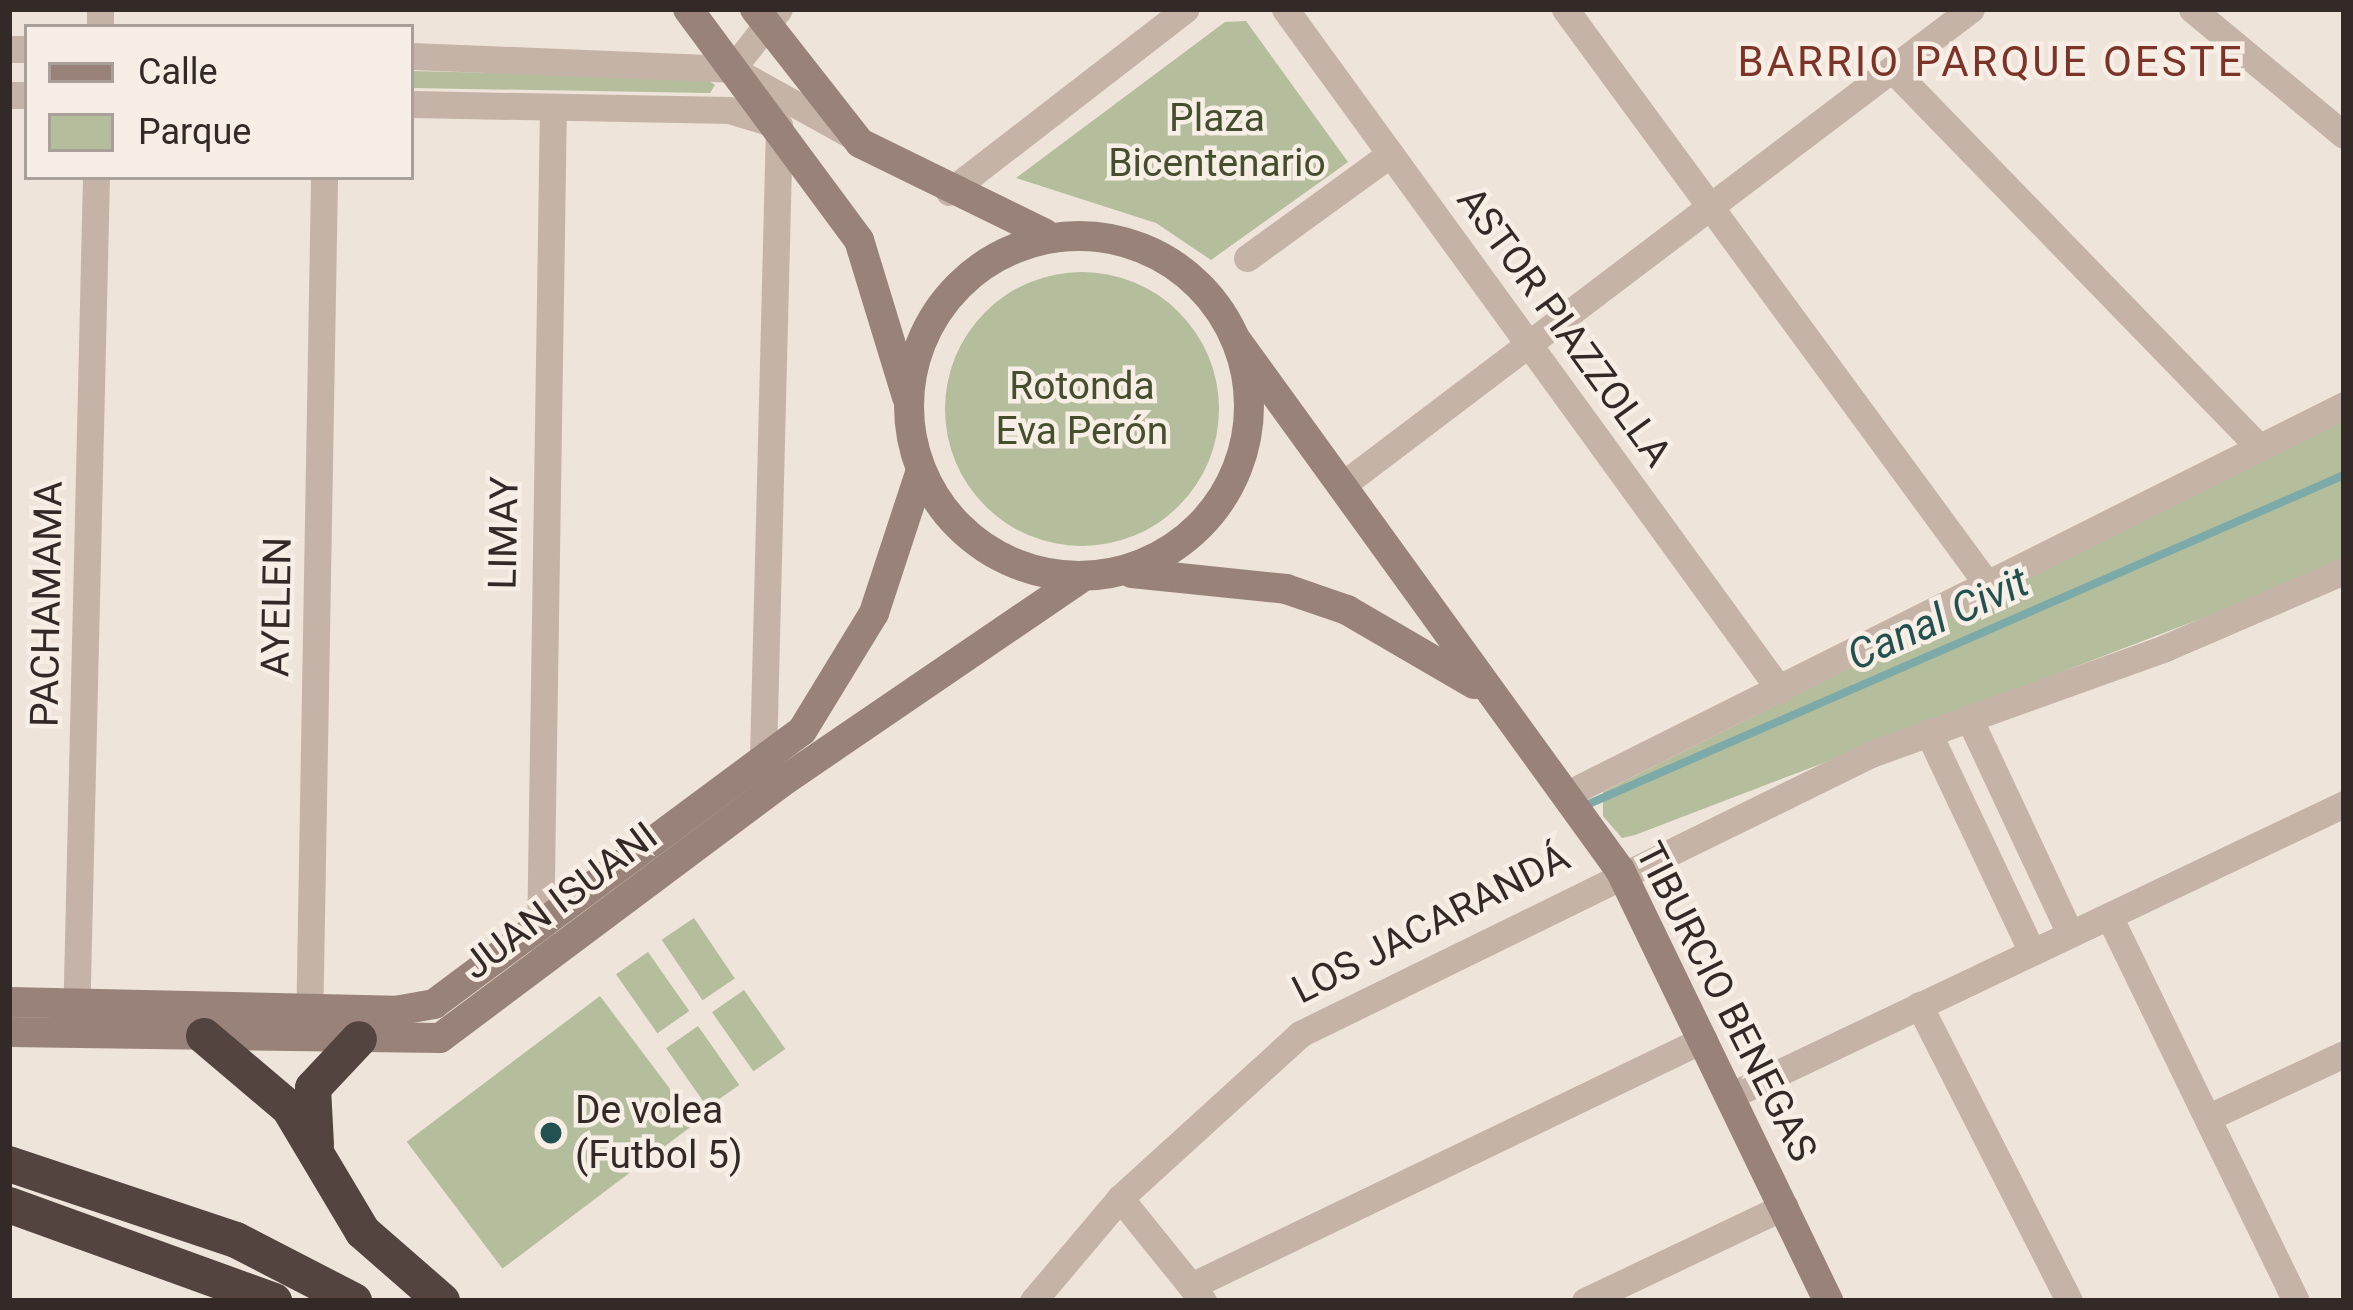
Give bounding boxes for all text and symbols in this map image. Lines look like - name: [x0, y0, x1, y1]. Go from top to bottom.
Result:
- legend: [24, 24, 414, 180]
- district label: BARRIO PARQUE OESTE: [1737, 37, 2245, 87]
- text: Calle: [138, 51, 218, 93]
- park label: Plaza Bicentenario: [1108, 96, 1326, 187]
- text: Parque: [138, 111, 251, 153]
- street label: ASTOR PIAZZOLLA: [1447, 178, 1681, 476]
- park label: Rotonda Eva Perón: [996, 364, 1168, 455]
- street label: LIMAY: [480, 476, 528, 590]
- street label: PACHAMAMA: [21, 481, 73, 727]
- street label: AYELEN: [252, 536, 302, 678]
- water label: Canal Civit: [1840, 557, 2036, 681]
- street label: JUAN ISUANI: [453, 813, 667, 989]
- street label: LOS JACARANDÁ: [1285, 834, 1577, 1014]
- street label: TIBURCIO BENEGAS: [1625, 835, 1827, 1169]
- place label: De volea (Futbol 5): [575, 1088, 743, 1179]
- marker: De volea (Futbol 5): [538, 1120, 564, 1146]

